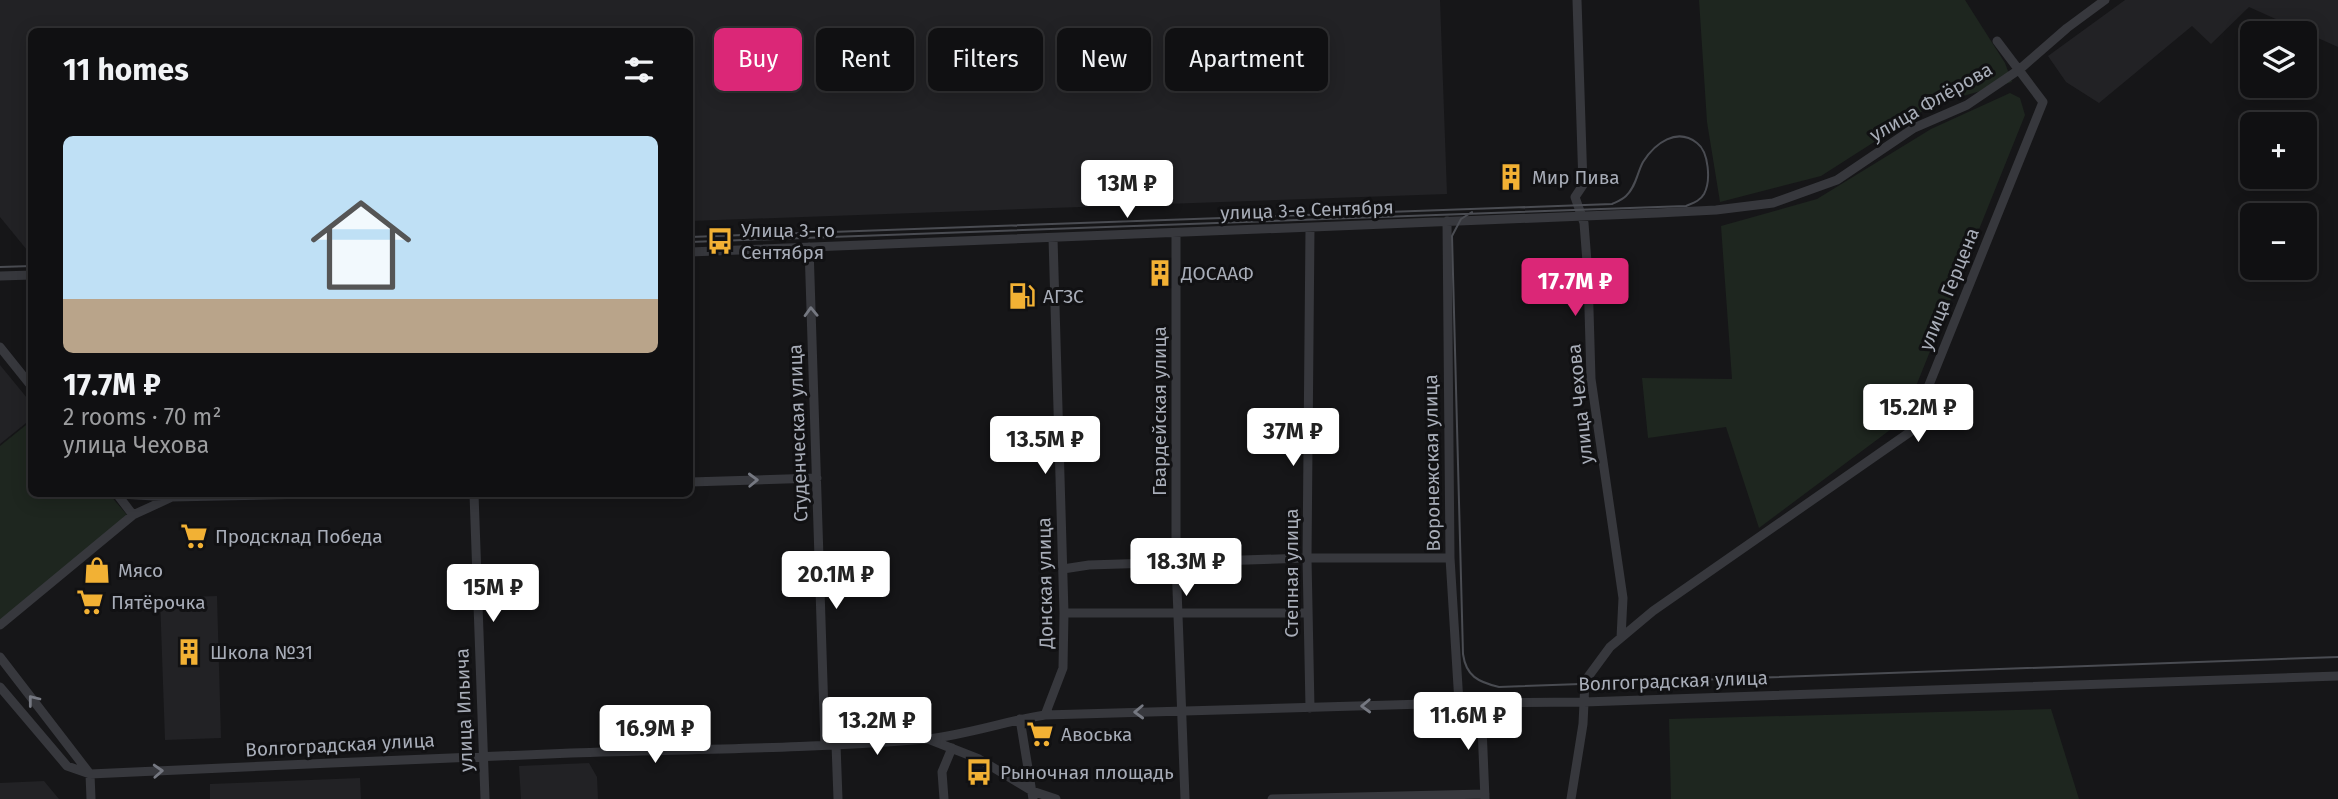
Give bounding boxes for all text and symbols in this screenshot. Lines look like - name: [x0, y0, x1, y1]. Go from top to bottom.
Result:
- map controls: [2240, 21, 2317, 280]
- button: layers: [2240, 21, 2317, 98]
- chip: Buy: [714, 28, 802, 91]
- chip: Rent: [816, 28, 914, 91]
- chip: Filters: [928, 28, 1043, 91]
- chip: New: [1057, 28, 1151, 91]
- chip: Apartment: [1165, 28, 1328, 91]
- icon: filters: [620, 51, 658, 89]
- text: 11 homes: [63, 52, 189, 88]
- street label: улица Флёрова: [1866, 58, 1996, 146]
- button: +: [2240, 112, 2317, 189]
- pin: 13M ₽: [1078, 160, 1176, 220]
- building icon: Мир Пива: [1496, 162, 1526, 192]
- place label: Мир Пива: [1532, 166, 1620, 189]
- text: 13M ₽: [1097, 169, 1157, 197]
- icon: home: [298, 182, 424, 308]
- street label: улица 3-е Сентября: [1220, 195, 1394, 225]
- button: −: [2240, 203, 2317, 280]
- place label: Улица 3-го Сентября: [741, 219, 835, 264]
- street label: улица Герцена: [1914, 224, 1984, 354]
- bus stop icon: Улица 3-го Сентября: [705, 226, 735, 256]
- building icon: ДОСААФ: [1145, 258, 1175, 288]
- pin: 17.7M ₽: [1510, 258, 1640, 318]
- place label: ДОСААФ: [1180, 262, 1254, 285]
- text: 17.7M ₽: [1538, 267, 1612, 295]
- fuel station icon: АГЗС: [1007, 281, 1037, 311]
- place label: АГЗС: [1043, 285, 1084, 308]
- one-way arrow: [804, 307, 819, 318]
- street label: Гвардейская улица: [1148, 326, 1171, 496]
- street label: улица Чехова: [1562, 343, 1598, 465]
- street label: Студенческая улица: [783, 344, 813, 522]
- text: 17.7M ₽: [63, 367, 161, 403]
- street label: Воронежская улица: [1419, 374, 1445, 552]
- pin: 15.2M ₽: [1853, 384, 1983, 444]
- text: 15.2M ₽: [1879, 393, 1957, 421]
- text: 2 rooms · 70 m²: [63, 403, 221, 431]
- pin: 37M ₽: [1244, 408, 1342, 468]
- pin: 13.5M ₽: [980, 416, 1110, 476]
- text: 37M ₽: [1263, 417, 1323, 445]
- text: 13.5M ₽: [1006, 425, 1084, 453]
- text: улица Чехова: [63, 431, 209, 459]
- one-way arrow: [748, 473, 759, 488]
- street label: Степная улица: [1280, 508, 1303, 638]
- street label: Донская улица: [1032, 517, 1058, 650]
- supermarket icon: Продсклад Победа: [179, 521, 209, 551]
- place label: Продсклад Победа: [215, 525, 382, 548]
- pin: 18.3M ₽: [1121, 538, 1251, 598]
- text: 18.3M ₽: [1146, 547, 1226, 575]
- pin: 20.1M ₽: [771, 552, 901, 611]
- shop icon: Мясо: [82, 555, 112, 585]
- place label: Мясо: [118, 559, 163, 582]
- text: 20.1M ₽: [798, 560, 874, 588]
- pin: 15M ₽: [444, 564, 542, 624]
- text: 15M ₽: [463, 573, 523, 601]
- supermarket icon: Пятёрочка: [75, 587, 105, 617]
- place label: Пятёрочка: [111, 591, 206, 614]
- building icon: Школа №31: [174, 637, 204, 667]
- place label: Школа №31: [210, 641, 313, 664]
- street label: улица Ильича: [450, 648, 478, 772]
- street label: Волгоградская улица: [1578, 666, 1768, 696]
- pin: 11.6M ₽: [1403, 692, 1533, 752]
- one-way arrow: [29, 695, 42, 708]
- pin: 13.2M ₽: [812, 698, 942, 757]
- one-way arrow: [1361, 699, 1372, 714]
- text: 11.6M ₽: [1430, 701, 1506, 729]
- one-way arrow: [1133, 704, 1144, 720]
- pin: 16.9M ₽: [590, 706, 720, 765]
- text: 13.2M ₽: [838, 706, 916, 734]
- text: 16.9M ₽: [616, 714, 694, 742]
- supermarket icon: Авоська: [1025, 719, 1055, 749]
- place label: Авоська: [1061, 723, 1132, 746]
- street label: Волгоградская улица: [245, 729, 435, 761]
- bus stop icon: Рыночная площадь: [964, 757, 994, 787]
- place label: Рыночная площадь: [1000, 761, 1174, 784]
- one-way arrow: [153, 763, 164, 778]

